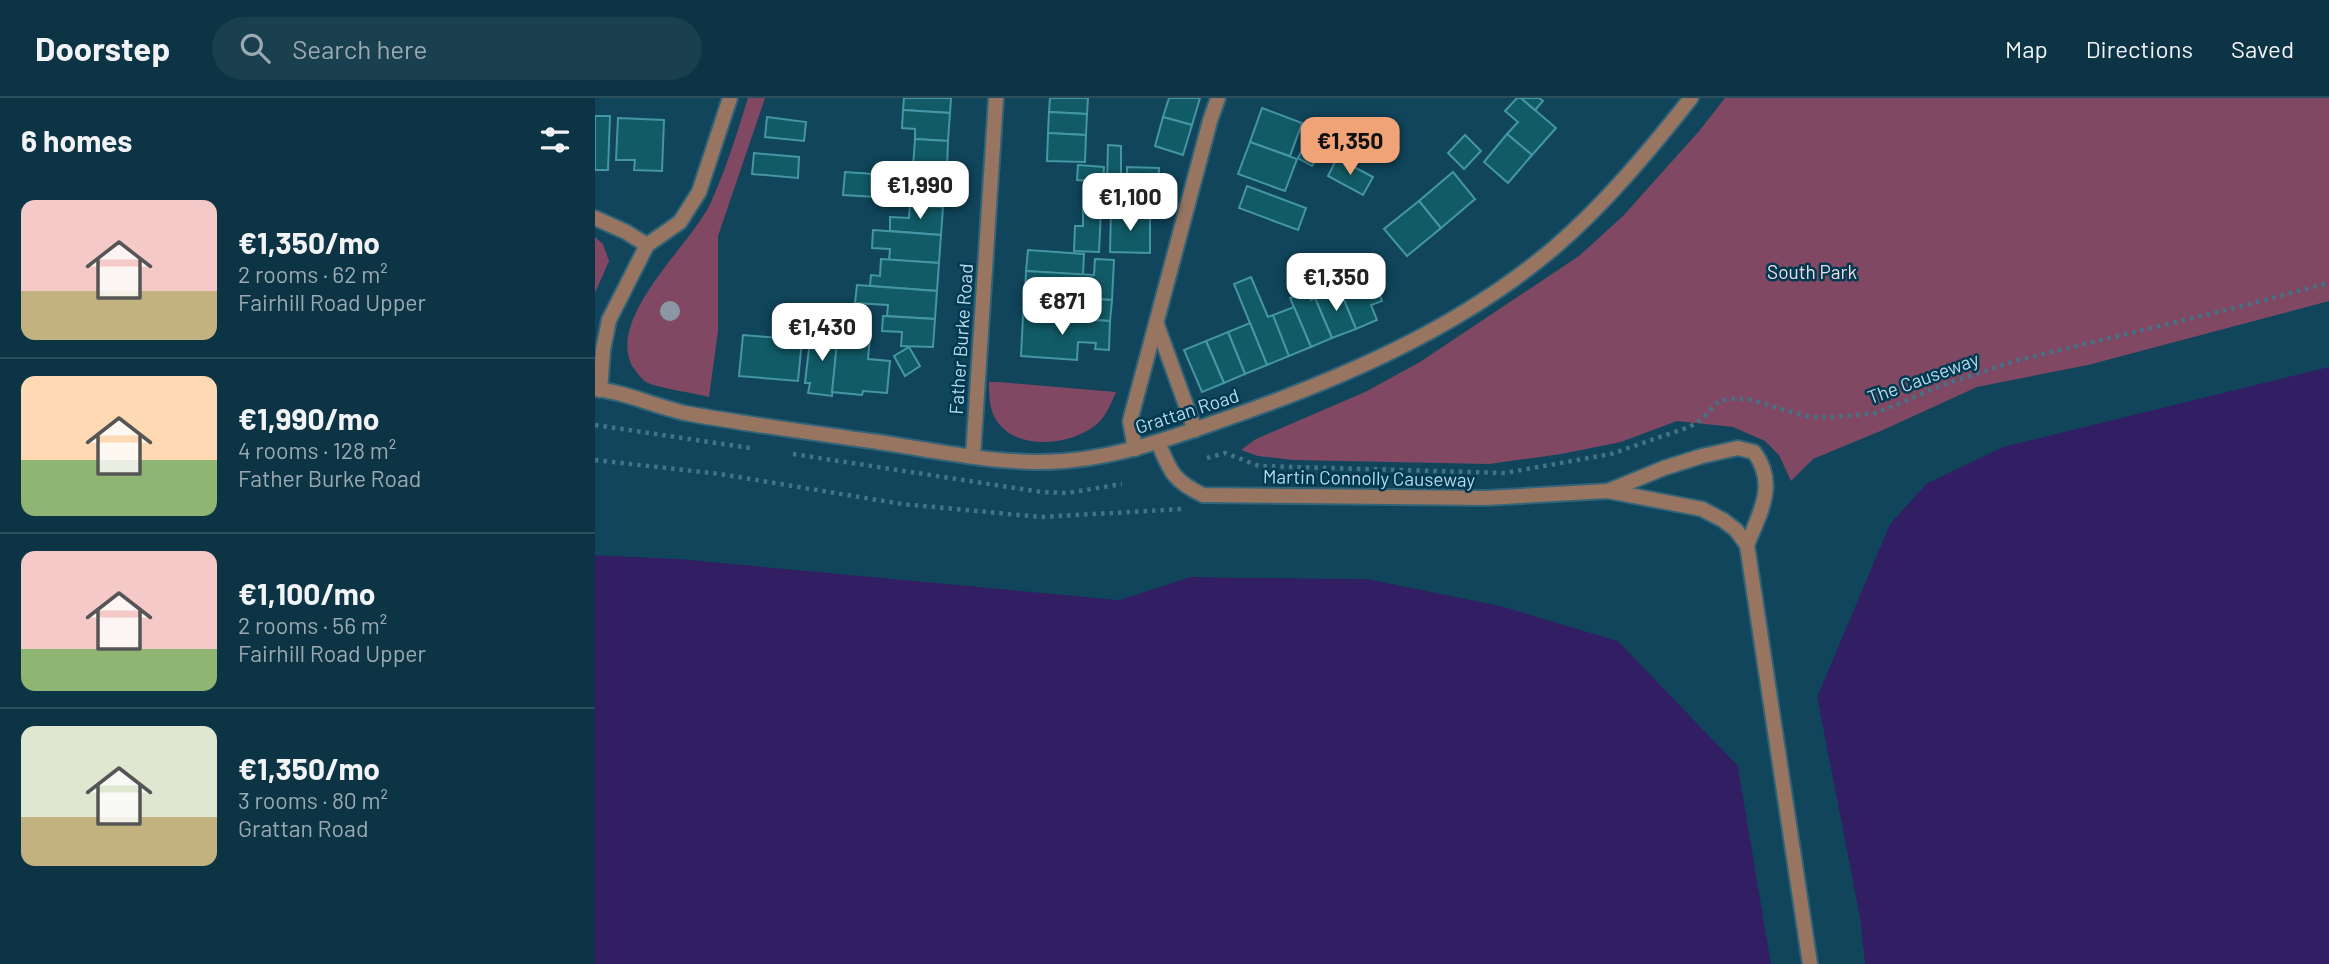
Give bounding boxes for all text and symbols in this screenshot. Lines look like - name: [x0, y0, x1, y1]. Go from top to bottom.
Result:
- search box: [212, 17, 702, 80]
- text: Doorstep: [35, 28, 170, 68]
- icon: search: [236, 29, 274, 67]
- text: Search here: [292, 33, 427, 64]
- text: Map: [2005, 34, 2048, 63]
- text: Directions: [2086, 34, 2193, 63]
- text: Saved: [2231, 34, 2294, 63]
- pin: €1,350: [1293, 118, 1407, 177]
- icon: filters: [536, 121, 574, 159]
- text: 6 homes: [21, 122, 132, 158]
- text: €1,350: [1317, 126, 1383, 154]
- pin: €1,990: [863, 162, 977, 221]
- text: €1,990: [887, 170, 953, 198]
- pin: €1,100: [1073, 174, 1187, 233]
- text: €1,100: [1098, 182, 1162, 210]
- text: €1,350/mo: [238, 224, 380, 260]
- icon: home: [77, 228, 161, 312]
- pin: €1,350: [1279, 254, 1393, 313]
- text: 2 rooms · 62 m²: [238, 260, 388, 288]
- park label: South Park: [1767, 260, 1857, 283]
- text: €1,350: [1303, 262, 1369, 290]
- street label: Father Burke Road: [944, 263, 977, 415]
- pin: €871: [1021, 278, 1103, 337]
- text: €871: [1039, 286, 1085, 314]
- text: Fairhill Road Upper: [238, 288, 426, 316]
- pin: €1,430: [765, 303, 879, 363]
- text: €1,430: [788, 312, 856, 340]
- street label: The Causeway: [1864, 347, 1982, 408]
- street label: Grattan Road: [1132, 383, 1242, 438]
- text: €1,990/mo: [238, 400, 380, 436]
- icon: home: [77, 404, 161, 488]
- text: 4 rooms · 128 m²: [238, 436, 396, 464]
- text: Father Burke Road: [238, 464, 421, 492]
- street label: Martin Connolly Causeway: [1263, 464, 1476, 491]
- text: €1,100/mo: [238, 575, 375, 611]
- icon: home: [77, 579, 161, 663]
- text: 2 rooms · 56 m²: [238, 611, 387, 639]
- text: Fairhill Road Upper: [238, 639, 426, 667]
- text: €1,350/mo: [238, 750, 380, 786]
- icon: home: [77, 754, 161, 838]
- text: 3 rooms · 80 m²: [238, 786, 388, 814]
- text: Grattan Road: [238, 814, 368, 842]

